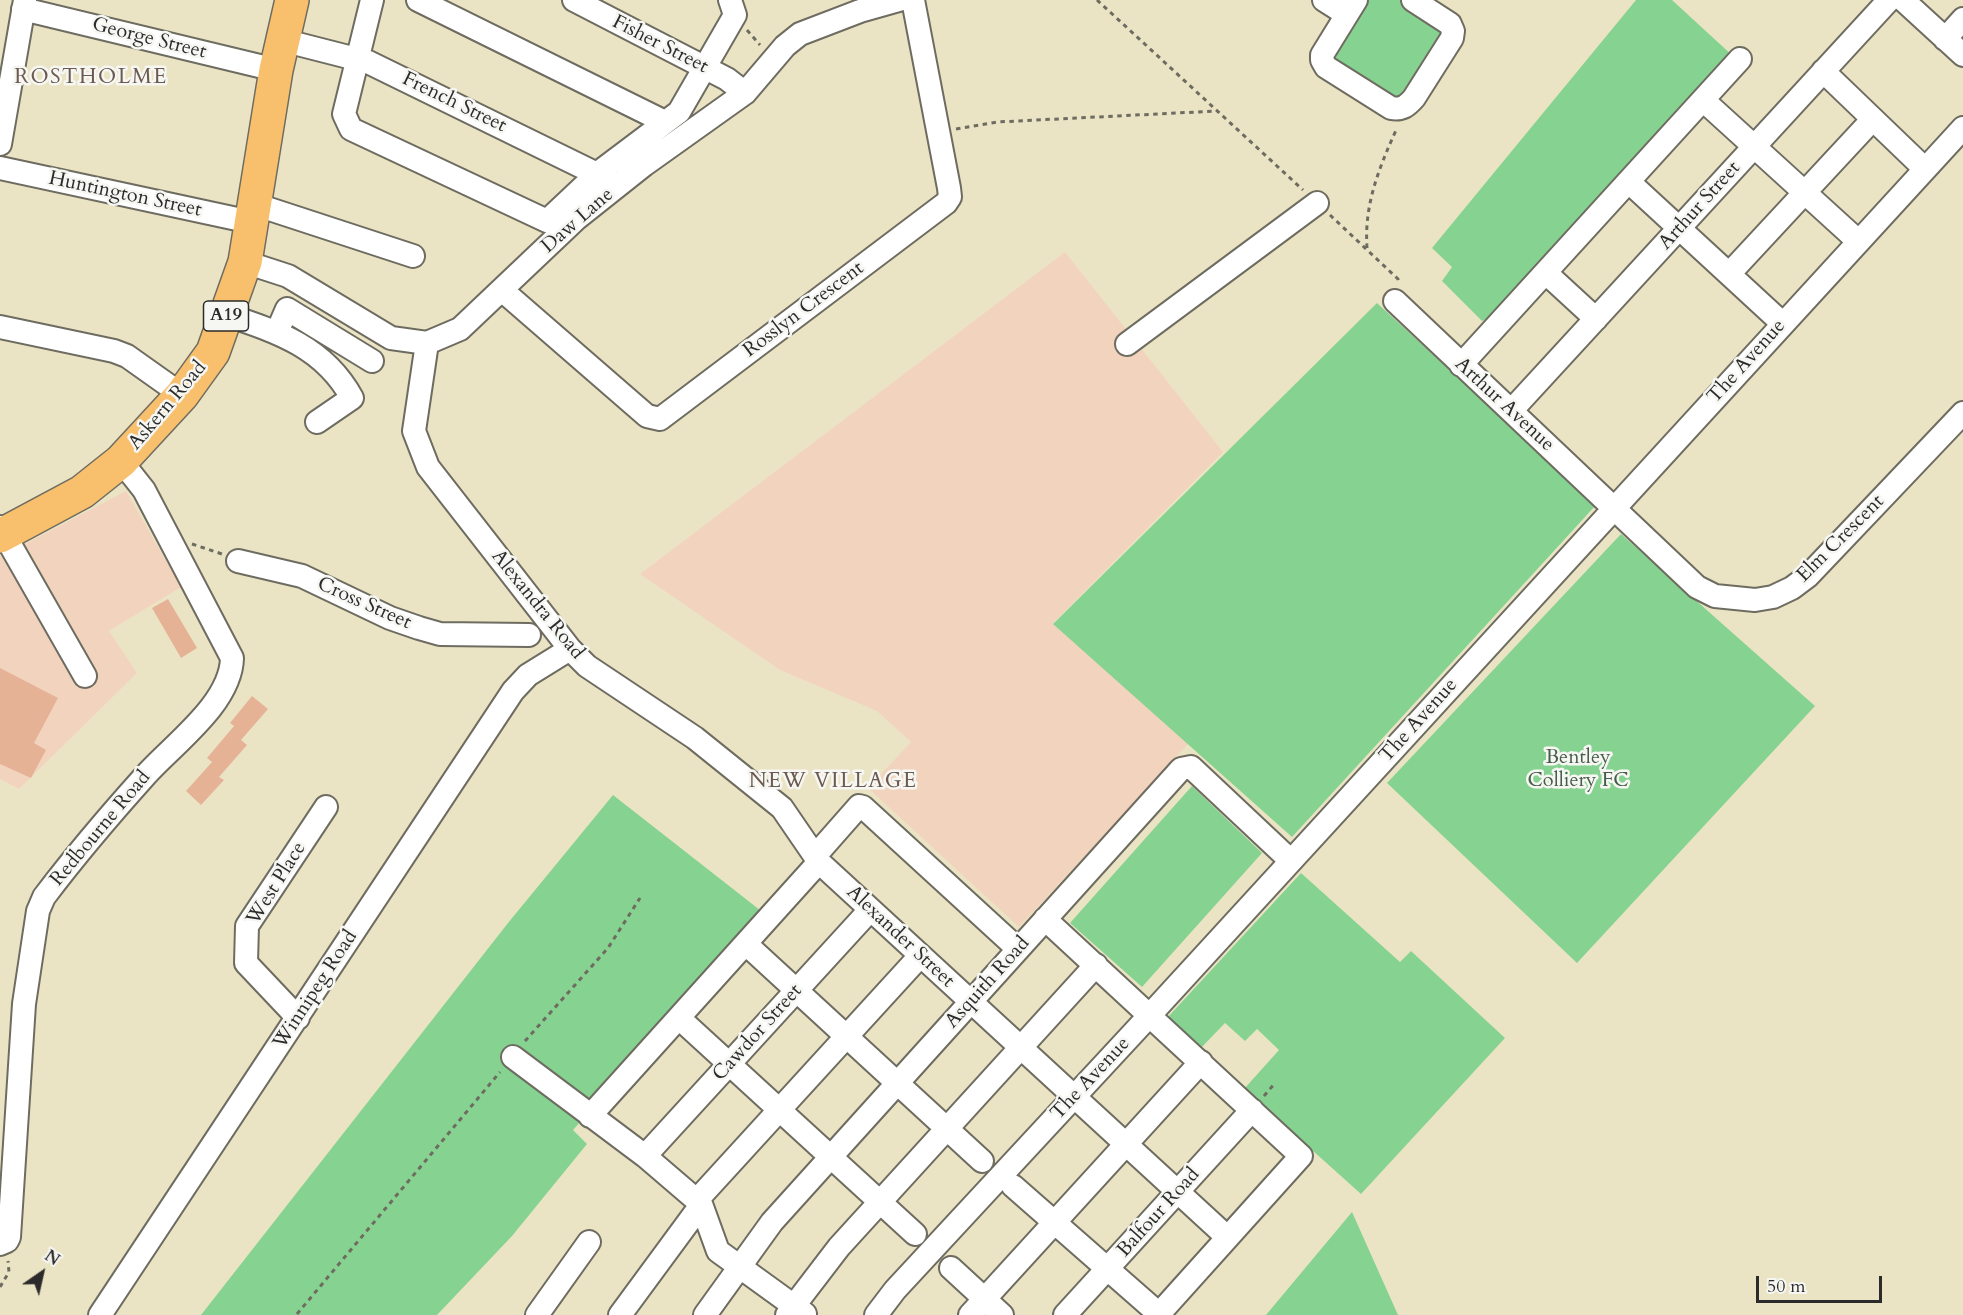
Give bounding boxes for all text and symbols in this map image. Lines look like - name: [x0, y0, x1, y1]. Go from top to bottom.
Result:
- street label: Fisher Street: [608, 11, 712, 79]
- street label: George Street: [89, 13, 209, 65]
- district label: ROSTHOLME: [14, 65, 168, 91]
- street label: French Street: [398, 68, 510, 138]
- street label: Arthur Street: [1654, 157, 1746, 255]
- street label: Huntington Street: [46, 167, 204, 223]
- street label: Daw Lane: [537, 183, 619, 259]
- street label: Rosslyn Crescent: [739, 257, 869, 363]
- road number: A19: [204, 301, 248, 331]
- street label: The Avenue: [1703, 315, 1791, 409]
- street label: Arthur Avenue: [1449, 353, 1559, 457]
- street label: Askern Road: [124, 357, 212, 455]
- street label: Elm Crescent: [1792, 490, 1890, 588]
- street label: Alexandra Road: [485, 545, 589, 665]
- street label: Cross Street: [313, 573, 415, 635]
- street label: The Avenue: [1375, 674, 1463, 768]
- park label: Bentley Colliery FC: [1528, 746, 1628, 793]
- street label: Redbourne Road: [46, 766, 156, 892]
- district label: NEW VILLAGE: [749, 769, 917, 795]
- street label: West Place: [242, 838, 312, 930]
- street label: Alexander Street: [841, 881, 959, 993]
- street label: Winnipeg Road: [269, 926, 363, 1054]
- street label: Asquith Road: [941, 932, 1035, 1034]
- street label: Cawdor Street: [708, 980, 808, 1086]
- street label: The Avenue: [1046, 1032, 1136, 1126]
- street label: Balfour Road: [1113, 1163, 1205, 1263]
- north arrow: [12, 1243, 72, 1303]
- text: N: [40, 1245, 64, 1271]
- scale bar: [1759, 1264, 1885, 1302]
- text: 50 m: [1767, 1274, 1806, 1299]

